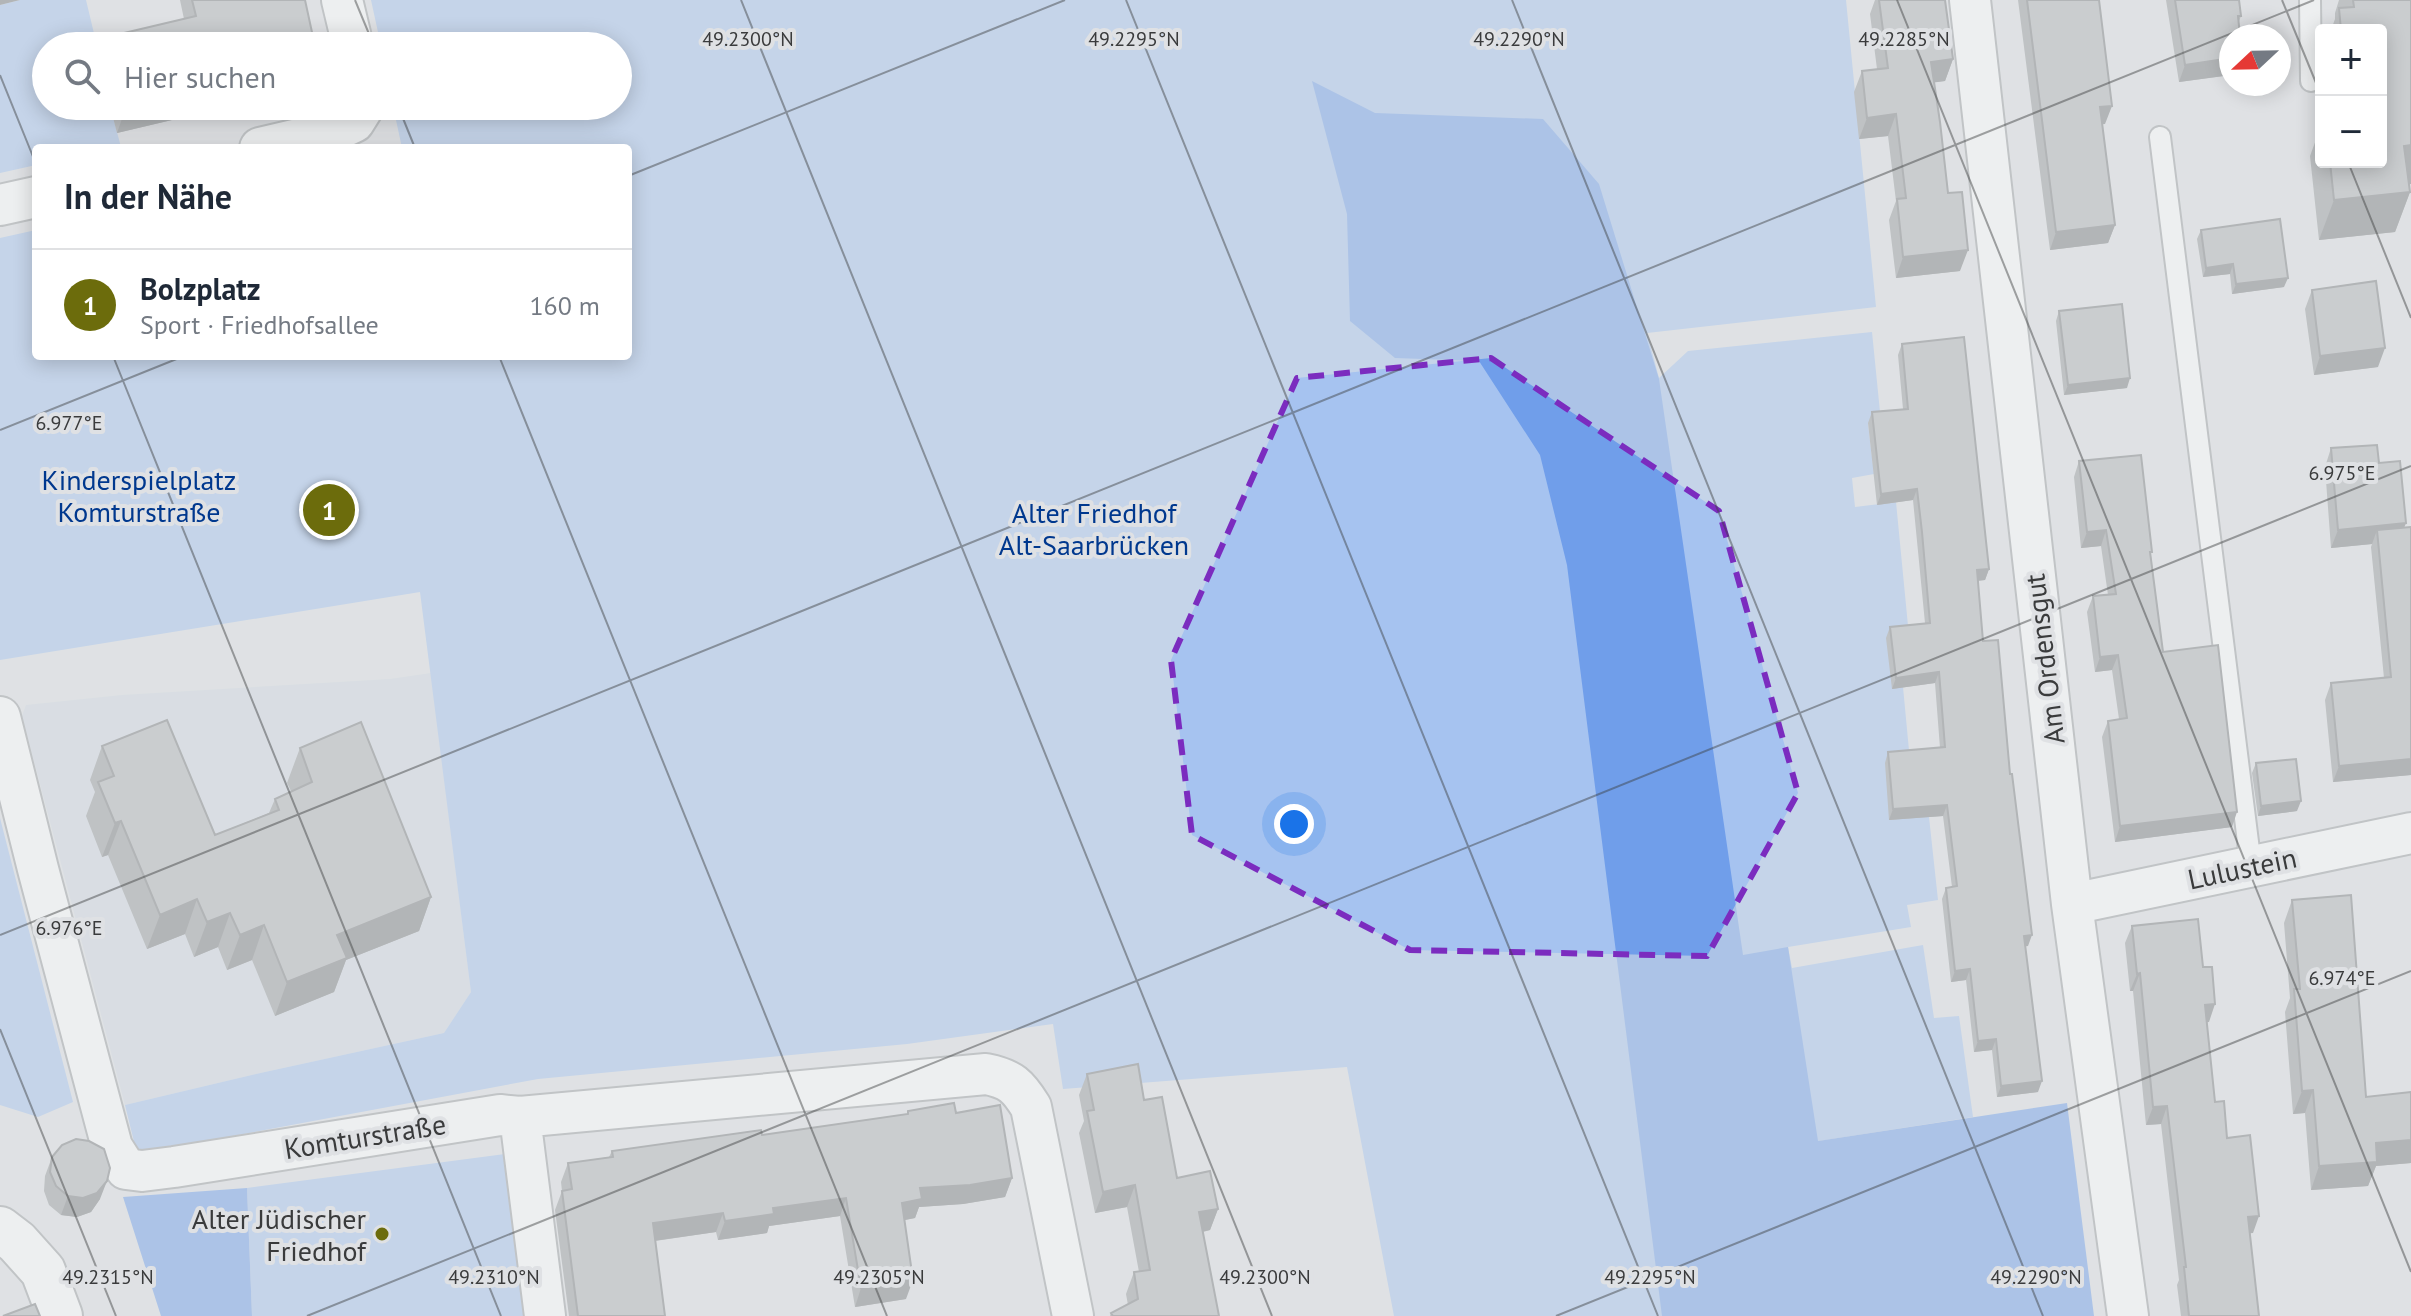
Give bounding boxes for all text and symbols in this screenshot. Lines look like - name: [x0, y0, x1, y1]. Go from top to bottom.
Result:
- north arrow: [2219, 24, 2291, 96]
- map controls: [2315, 24, 2387, 168]
- button: +: [2315, 24, 2387, 96]
- text: 49.2300°N: [702, 26, 794, 52]
- text: 49.2295°N: [1088, 26, 1180, 52]
- text: 49.2290°N: [1473, 26, 1565, 52]
- text: 49.2285°N: [1858, 26, 1950, 52]
- search box: [32, 32, 632, 120]
- icon: search: [60, 54, 104, 98]
- text: Hier suchen: [124, 57, 276, 96]
- button: −: [2315, 96, 2387, 168]
- text: In der Nähe: [64, 174, 232, 218]
- text: Bolzplatz: [140, 269, 261, 308]
- text: 1: [83, 289, 97, 322]
- text: 160 m: [529, 289, 600, 322]
- text: Sport · Friedhofsallee: [140, 308, 379, 341]
- text: 6.977°E: [35, 410, 103, 436]
- text: 6.975°E: [2308, 460, 2376, 486]
- park label: Kinderspielplatz Komturstraße: [42, 461, 236, 530]
- pin: 1: [303, 480, 355, 540]
- park label: Alter Friedhof Alt-Saarbrücken: [999, 494, 1189, 563]
- street label: Am Ordensgut: [2015, 571, 2073, 746]
- your location: [1274, 804, 1314, 844]
- street label: Lulustein: [2184, 838, 2300, 898]
- text: 6.976°E: [35, 915, 103, 941]
- text: 6.974°E: [2308, 965, 2376, 991]
- street label: Komturstraße: [282, 1105, 448, 1167]
- place label: Alter Jüdischer Friedhof: [192, 1200, 367, 1269]
- marker: Alter Jüdischer Friedhof: [373, 1225, 391, 1243]
- text: 49.2315°N: [62, 1264, 154, 1290]
- text: 49.2310°N: [448, 1264, 540, 1290]
- text: 49.2305°N: [833, 1264, 925, 1290]
- text: 49.2300°N: [1219, 1264, 1311, 1290]
- text: 49.2295°N: [1604, 1264, 1696, 1290]
- text: 49.2290°N: [1990, 1264, 2082, 1290]

